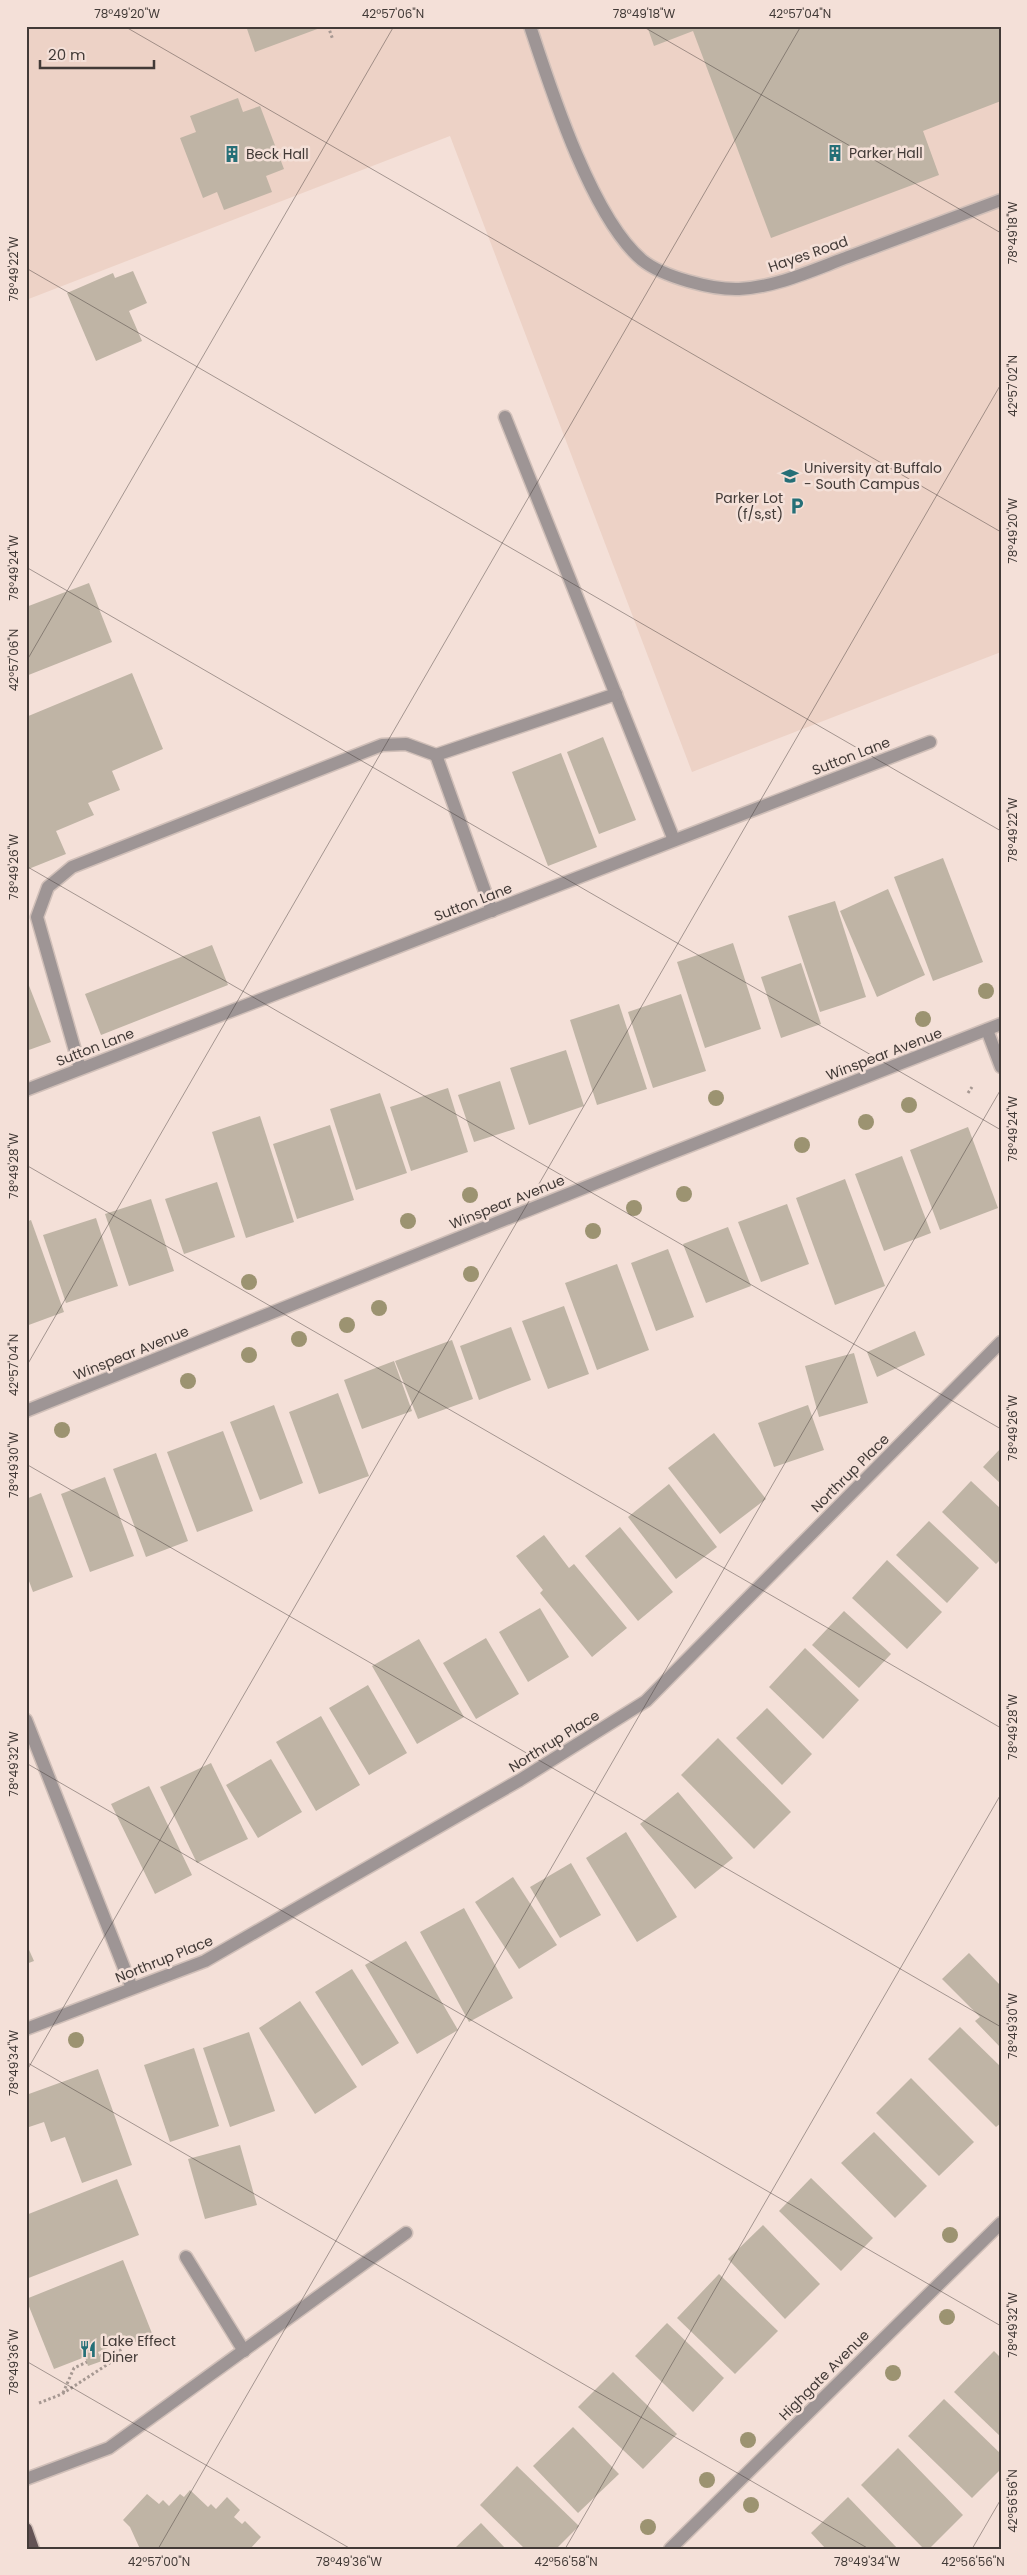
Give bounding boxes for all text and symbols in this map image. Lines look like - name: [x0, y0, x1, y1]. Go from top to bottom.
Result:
- text: 78°49'20"W: [94, 5, 160, 22]
- text: 42°57'06"N: [362, 5, 424, 22]
- text: 78°49'18"W: [613, 5, 676, 22]
- text: 42°57'04"N: [769, 5, 831, 22]
- scale bar: [40, 38, 154, 70]
- text: 20 m: [48, 44, 86, 65]
- building icon: Parker Hall: [825, 143, 845, 163]
- place label: Parker Hall: [849, 143, 923, 163]
- building icon: Beck Hall: [222, 144, 242, 164]
- place label: Beck Hall: [246, 144, 309, 164]
- text: 78°49'18"W: [1004, 201, 1021, 264]
- street label: Hayes Road: [765, 231, 851, 277]
- text: 78°49'22"W: [5, 236, 22, 302]
- text: 42°57'02"N: [1004, 355, 1021, 417]
- place label: University at Buffalo - South Campus: [804, 458, 942, 494]
- school or university icon: University at Buffalo - South Campus: [780, 466, 800, 486]
- place label: Parker Lot (f/s,st): [715, 488, 783, 524]
- parking icon: Parker Lot (f/s,st): [787, 496, 807, 516]
- text: 78°49'20"W: [1004, 498, 1021, 564]
- text: 78°49'24"W: [5, 535, 22, 601]
- text: 42°57'06"N: [5, 629, 22, 691]
- street label: Sutton Lane: [809, 732, 893, 780]
- text: 78°49'22"W: [1004, 797, 1021, 863]
- text: 78°49'26"W: [5, 834, 22, 900]
- street label: Sutton Lane: [431, 878, 515, 926]
- street label: Sutton Lane: [53, 1023, 137, 1071]
- street label: Winspear Avenue: [823, 1023, 945, 1085]
- text: 78°49'24"W: [1004, 1096, 1021, 1162]
- text: 78°49'28"W: [5, 1133, 22, 1199]
- street label: Winspear Avenue: [446, 1170, 568, 1234]
- street label: Winspear Avenue: [70, 1321, 192, 1385]
- text: 42°57'04"N: [5, 1334, 22, 1396]
- text: 78°49'26"W: [1004, 1395, 1021, 1461]
- street label: Northrup Place: [806, 1429, 894, 1517]
- text: 78°49'30"W: [5, 1432, 22, 1498]
- text: 78°49'28"W: [1004, 1694, 1021, 1760]
- street label: Northrup Place: [505, 1705, 604, 1777]
- text: 78°49'32"W: [5, 1731, 22, 1797]
- street label: Northrup Place: [112, 1930, 216, 1988]
- text: 78°49'30"W: [1004, 1993, 1021, 2059]
- text: 78°49'34"W: [5, 2030, 22, 2096]
- text: 78°49'32"W: [1004, 2292, 1021, 2358]
- street label: Highgate Avenue: [774, 2325, 874, 2425]
- text: 78°49'36"W: [5, 2329, 22, 2395]
- place label: Lake Effect Diner: [102, 2331, 176, 2367]
- restaurant icon: Lake Effect Diner: [78, 2339, 98, 2359]
- text: 42°56'56"N: [1004, 2469, 1021, 2533]
- text: 42°57'00"N: [128, 2553, 190, 2570]
- text: 78°49'36"W: [316, 2553, 382, 2570]
- text: 42°56'58"N: [534, 2553, 598, 2570]
- text: 78°49'34"W: [834, 2553, 900, 2570]
- text: 42°56'56"N: [941, 2553, 1005, 2570]

